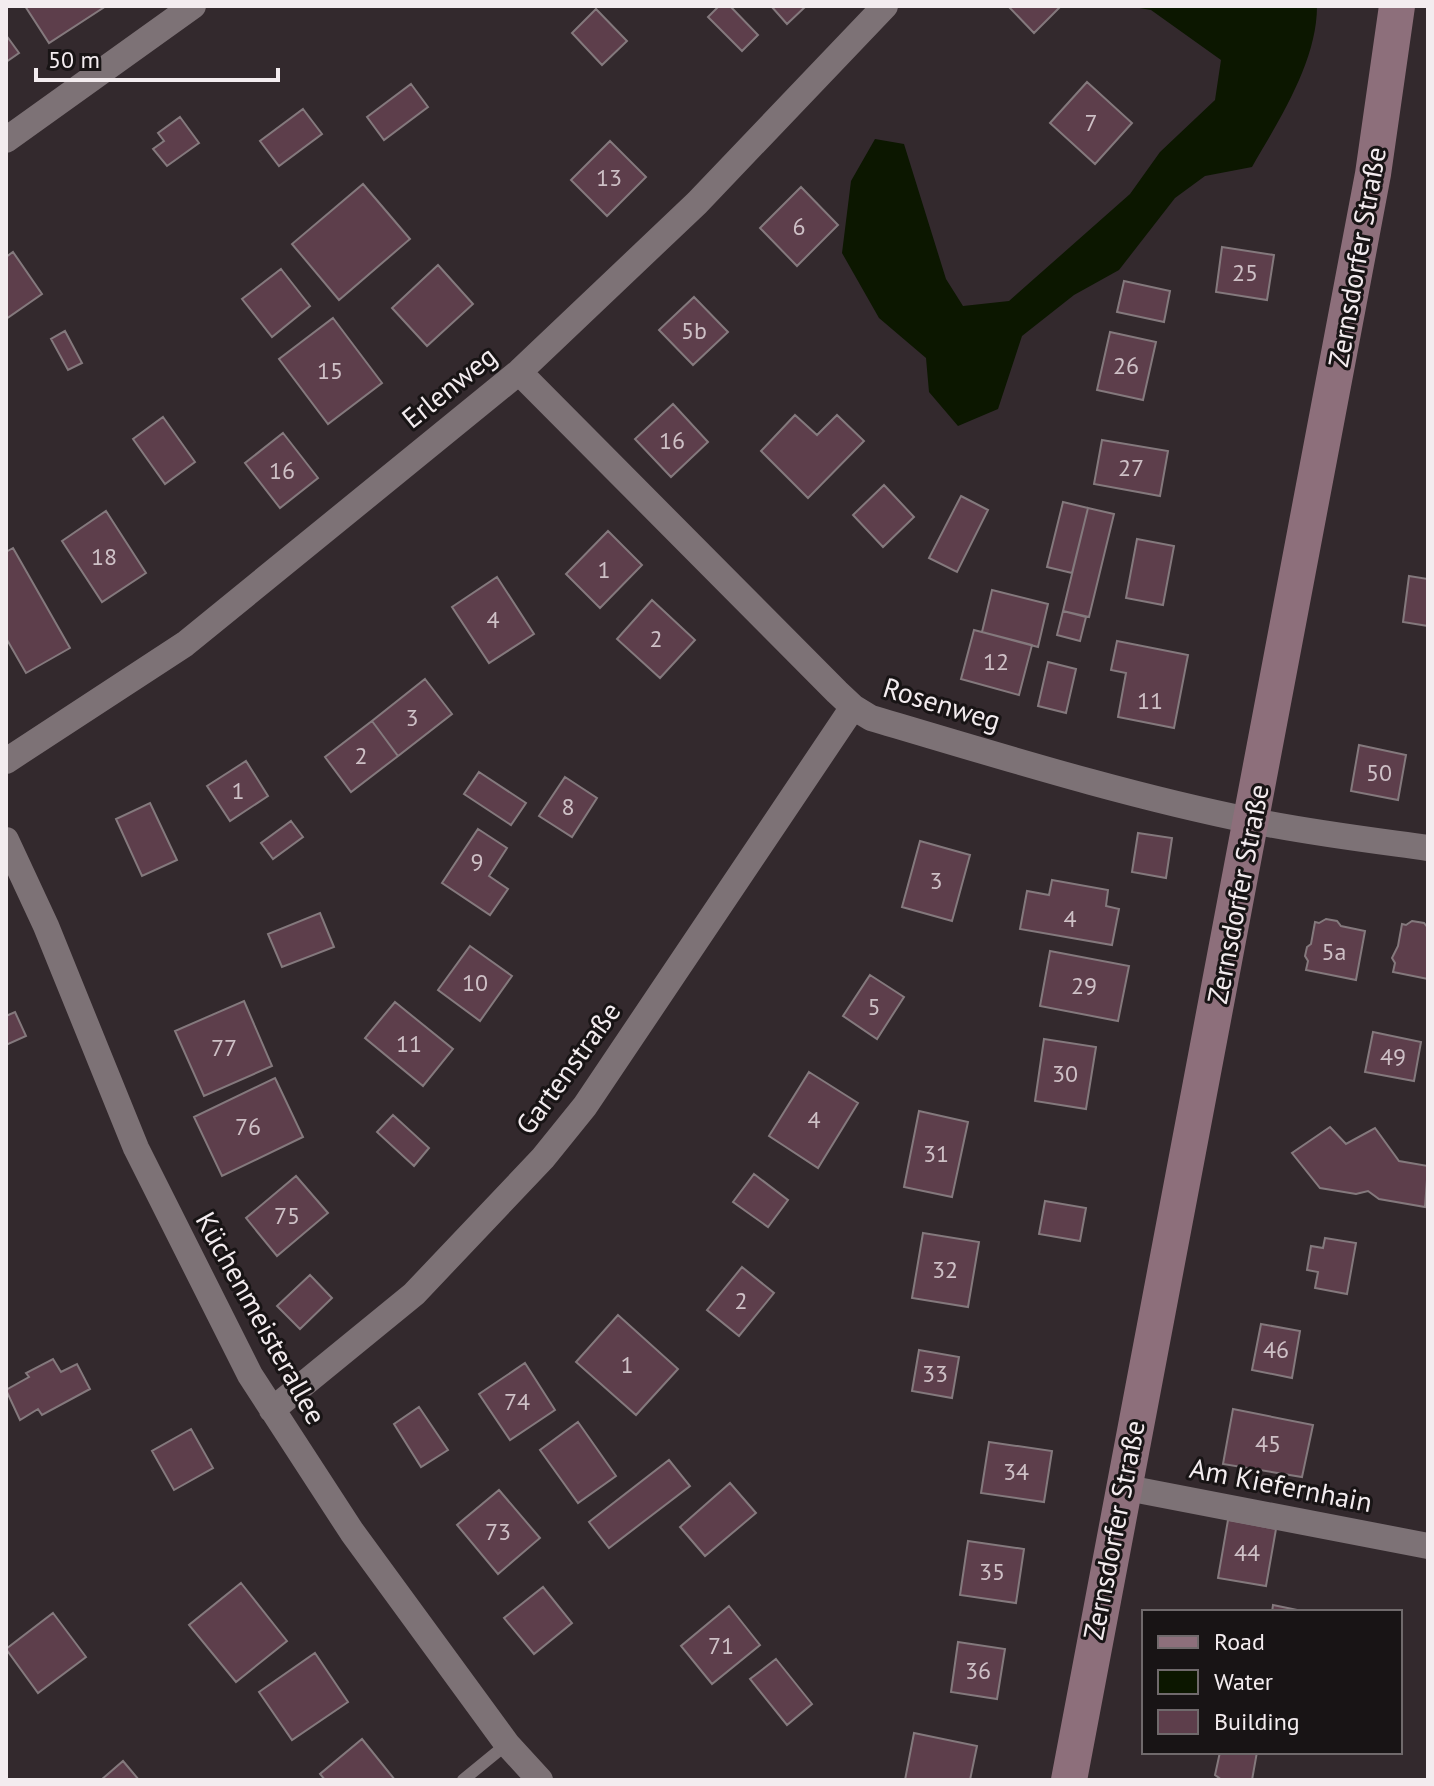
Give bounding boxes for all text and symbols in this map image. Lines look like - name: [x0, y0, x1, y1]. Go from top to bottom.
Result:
- scale bar: [36, 32, 278, 82]
- text: 50 m: [48, 44, 100, 75]
- house number: 7: [1084, 107, 1098, 138]
- street label: Zernsdorfer Straße: [1319, 144, 1394, 370]
- house number: 13: [596, 162, 622, 193]
- house number: 6: [792, 211, 806, 242]
- house number: 25: [1232, 257, 1258, 288]
- house number: 5b: [681, 315, 707, 346]
- street label: Erlenweg: [394, 337, 504, 436]
- house number: 26: [1113, 350, 1139, 381]
- house number: 15: [317, 355, 343, 386]
- house number: 16: [659, 425, 685, 456]
- house number: 27: [1118, 452, 1144, 483]
- house number: 16: [269, 455, 295, 486]
- house number: 18: [91, 541, 117, 572]
- house number: 1: [597, 554, 611, 585]
- house number: 4: [486, 604, 500, 635]
- house number: 2: [649, 623, 663, 654]
- house number: 12: [983, 646, 1009, 677]
- street label: Rosenweg: [879, 668, 1005, 739]
- house number: 11: [1137, 685, 1163, 716]
- house number: 3: [405, 702, 419, 733]
- house number: 2: [354, 740, 368, 771]
- house number: 50: [1366, 757, 1392, 788]
- house number: 1: [231, 775, 245, 806]
- street label: Zernsdorfer Straße: [1198, 781, 1277, 1007]
- house number: 8: [561, 791, 575, 822]
- house number: 9: [470, 846, 484, 877]
- house number: 3: [929, 865, 943, 896]
- house number: 4: [1063, 903, 1077, 934]
- house number: 5a: [1322, 936, 1346, 967]
- house number: 10: [462, 967, 488, 998]
- house number: 29: [1071, 970, 1097, 1001]
- house number: 5: [867, 991, 881, 1022]
- street label: Gartenstraße: [507, 994, 628, 1142]
- house number: 11: [396, 1028, 422, 1059]
- house number: 77: [211, 1032, 237, 1063]
- house number: 49: [1380, 1041, 1406, 1072]
- house number: 30: [1052, 1058, 1078, 1089]
- house number: 4: [807, 1104, 821, 1135]
- house number: 76: [235, 1111, 261, 1142]
- house number: 31: [923, 1138, 949, 1169]
- house number: 75: [274, 1200, 300, 1231]
- street label: Küchenmeisterallee: [188, 1205, 335, 1430]
- house number: 32: [932, 1254, 958, 1285]
- house number: 2: [734, 1285, 748, 1316]
- house number: 46: [1263, 1334, 1289, 1365]
- house number: 1: [620, 1349, 634, 1380]
- house number: 33: [922, 1358, 948, 1389]
- house number: 74: [504, 1386, 530, 1417]
- street label: Zernsdorfer Straße: [1074, 1417, 1153, 1643]
- house number: 45: [1255, 1428, 1281, 1459]
- street label: Am Kiefernhain: [1187, 1449, 1375, 1520]
- house number: 34: [1003, 1456, 1029, 1487]
- house number: 73: [485, 1516, 511, 1547]
- house number: 44: [1234, 1537, 1260, 1568]
- house number: 35: [979, 1556, 1005, 1587]
- legend: [1142, 1610, 1402, 1754]
- text: Road: [1214, 1626, 1265, 1657]
- house number: 71: [708, 1630, 734, 1661]
- house number: 36: [965, 1655, 991, 1686]
- text: Water: [1214, 1666, 1273, 1697]
- text: Building: [1214, 1706, 1300, 1737]

